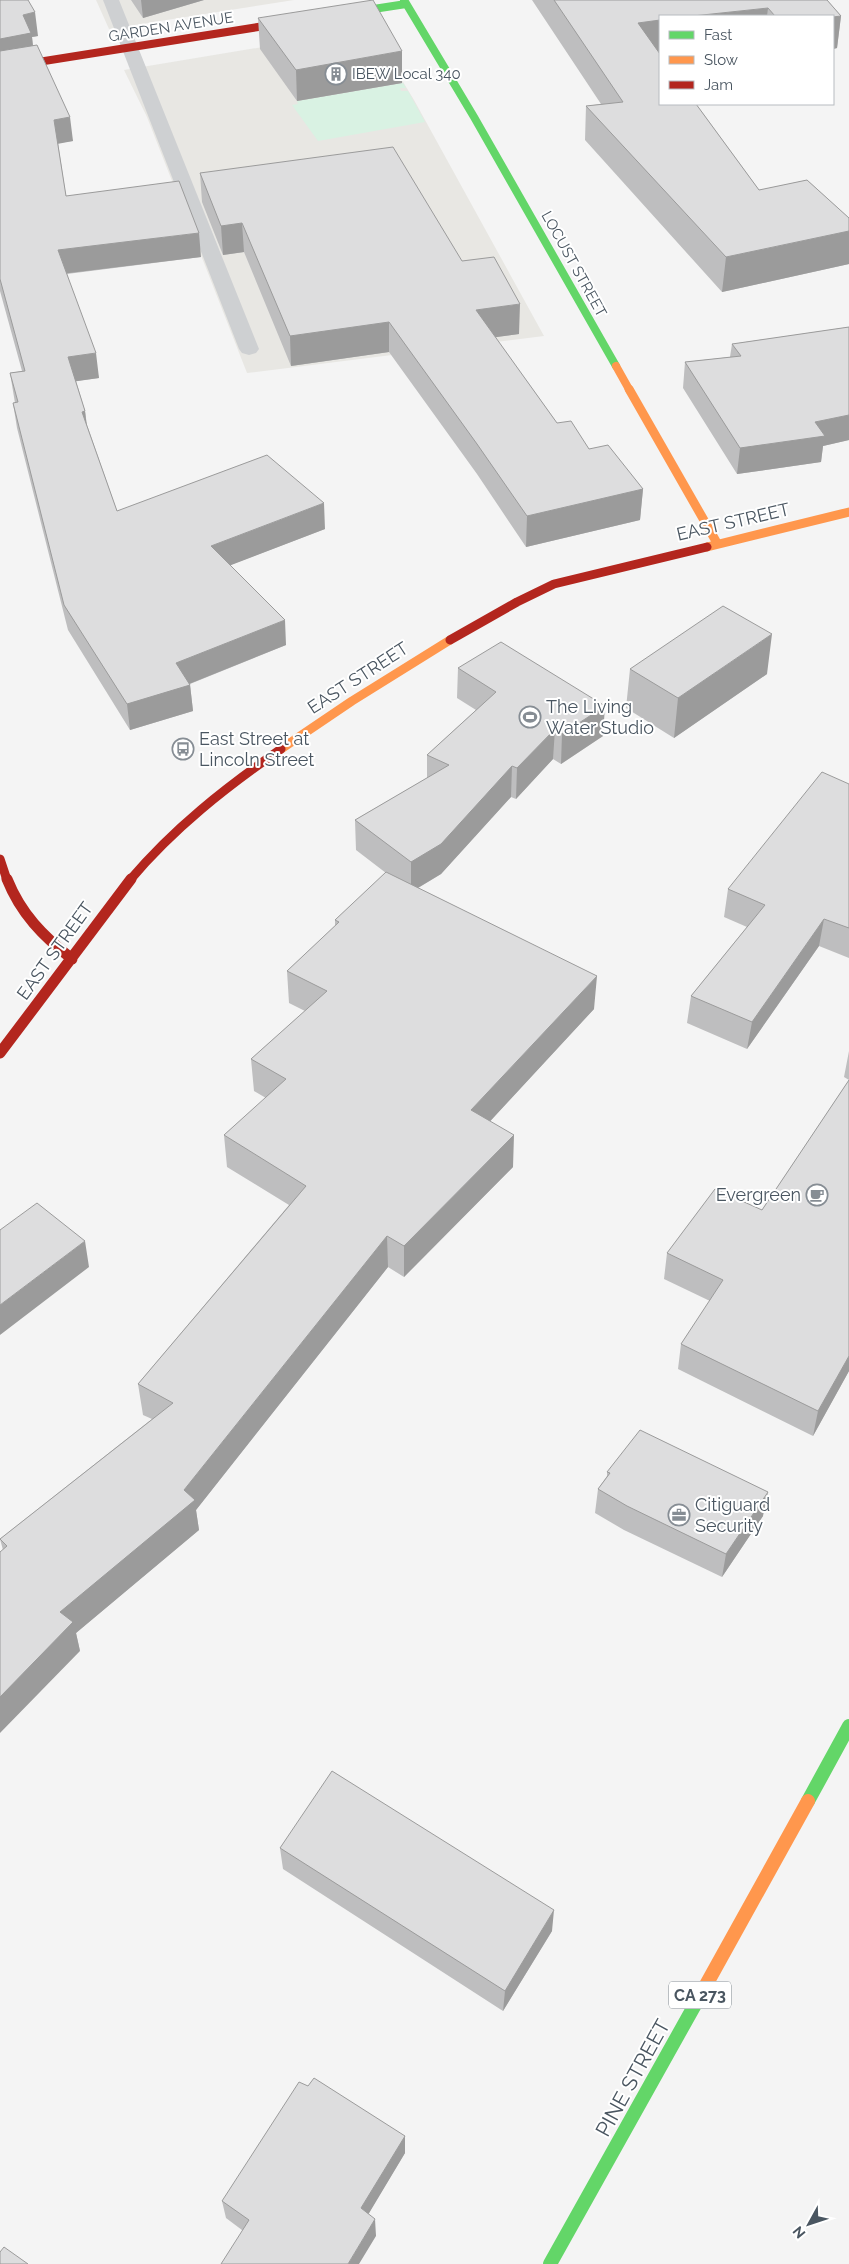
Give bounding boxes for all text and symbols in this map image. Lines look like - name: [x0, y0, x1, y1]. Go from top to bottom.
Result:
- street label: GARDEN AVENUE: [107, 8, 235, 46]
- legend: [659, 15, 834, 105]
- text: Fast: [704, 26, 732, 44]
- text: Slow: [704, 51, 738, 69]
- building icon: IBEW Local 340: [324, 62, 348, 86]
- place label: IBEW Local 340: [352, 65, 461, 83]
- text: Jam: [704, 76, 733, 94]
- street label: LOCUST STREET: [537, 208, 611, 320]
- street label: EAST STREET: [674, 498, 792, 545]
- street label: EAST STREET: [304, 637, 412, 718]
- place label: The Living Water Studio: [546, 696, 654, 738]
- sports icon: The Living Water Studio: [518, 705, 542, 729]
- place label: East Street at Lincoln Street: [199, 728, 314, 770]
- bus stop icon: East Street at Lincoln Street: [171, 737, 195, 761]
- street label: EAST STREET: [12, 898, 97, 1004]
- cafe icon: Evergreen: [805, 1183, 829, 1207]
- place label: Evergreen: [716, 1184, 801, 1205]
- place label: Citiguard Security: [695, 1494, 770, 1536]
- office icon: Citiguard Security: [667, 1503, 691, 1527]
- road number: CA 273: [669, 1982, 731, 2008]
- street label: PINE STREET: [590, 2015, 675, 2141]
- north arrow: [784, 2199, 834, 2249]
- text: N: [789, 2223, 809, 2242]

